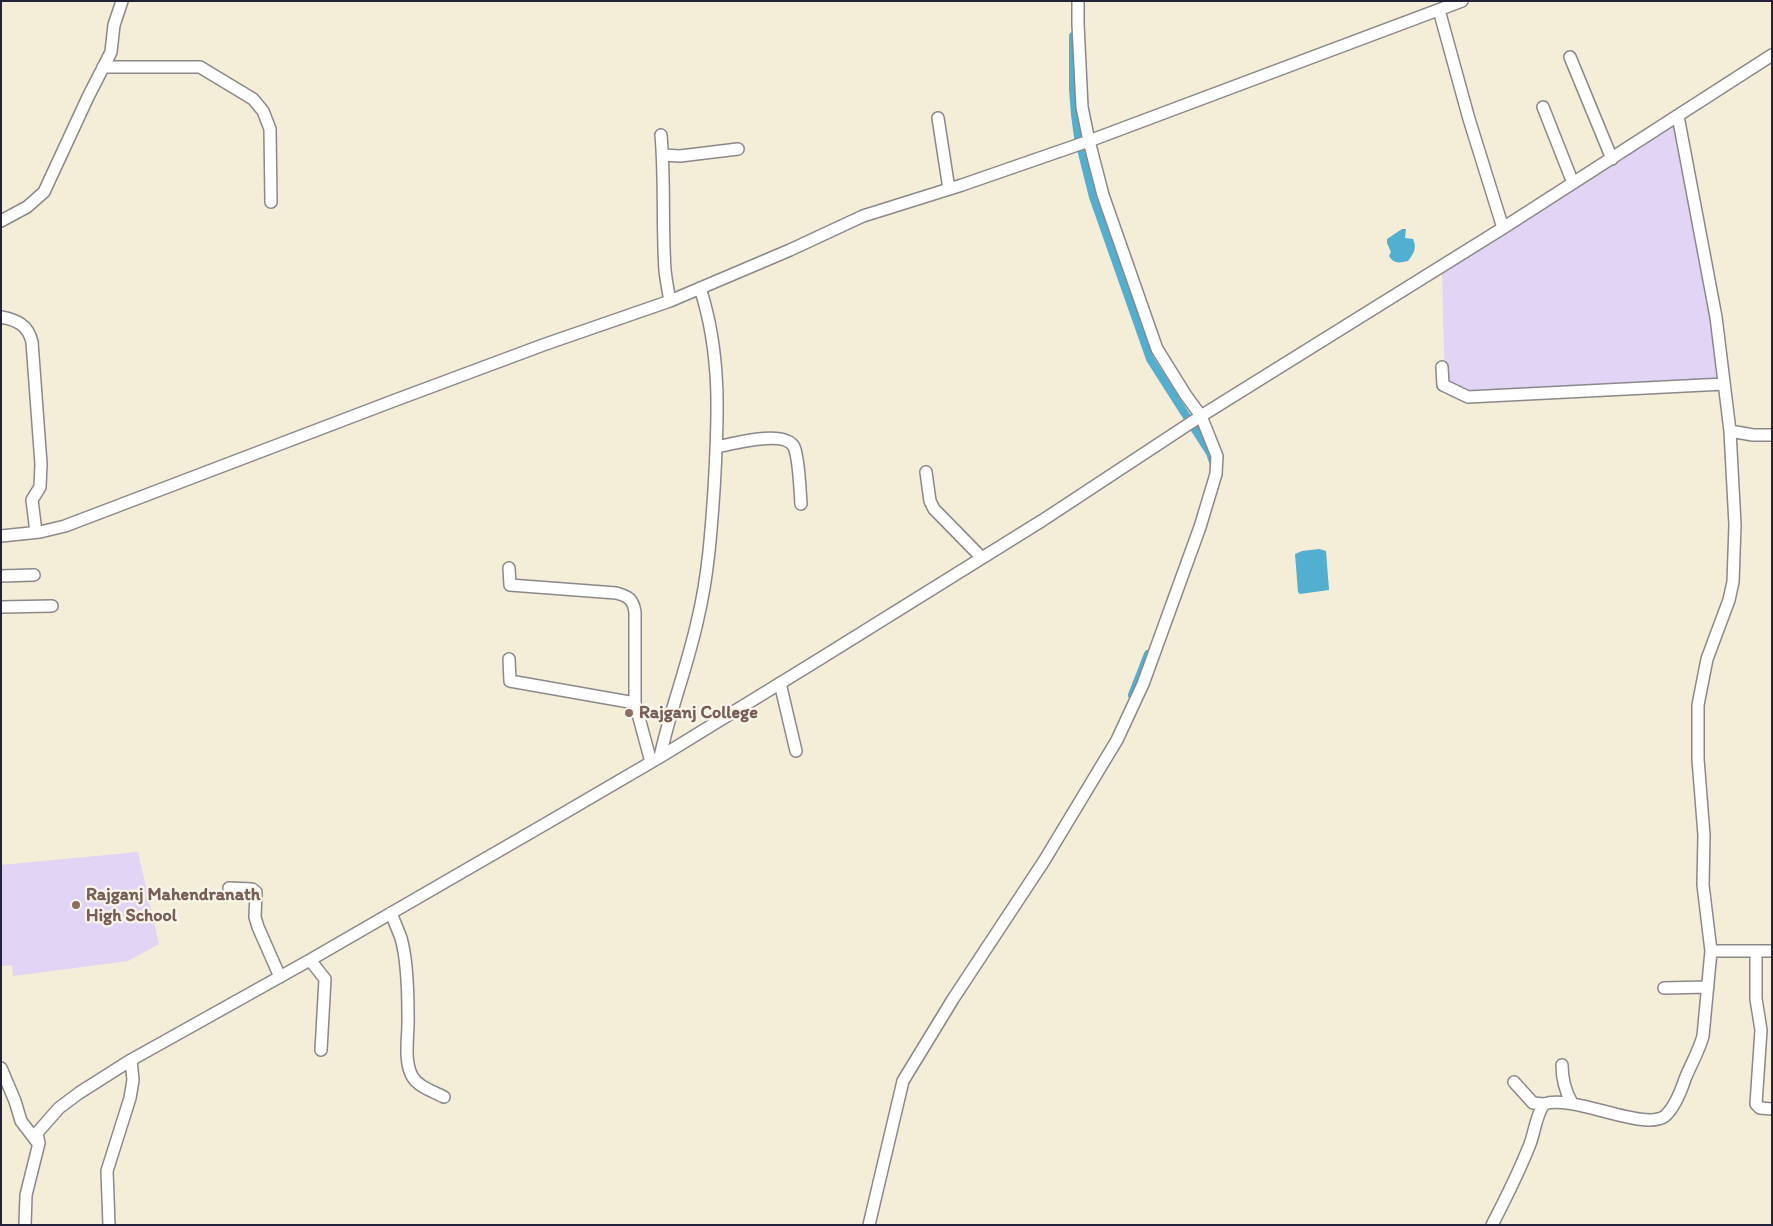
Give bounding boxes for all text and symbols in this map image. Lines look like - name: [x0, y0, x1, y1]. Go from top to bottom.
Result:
- place label: Rajganj College: [639, 702, 758, 724]
- marker: Rajganj College: [623, 707, 635, 719]
- place label: Rajganj Mahendranath High School: [86, 884, 260, 926]
- marker: Rajganj Mahendranath High School: [70, 899, 82, 911]

